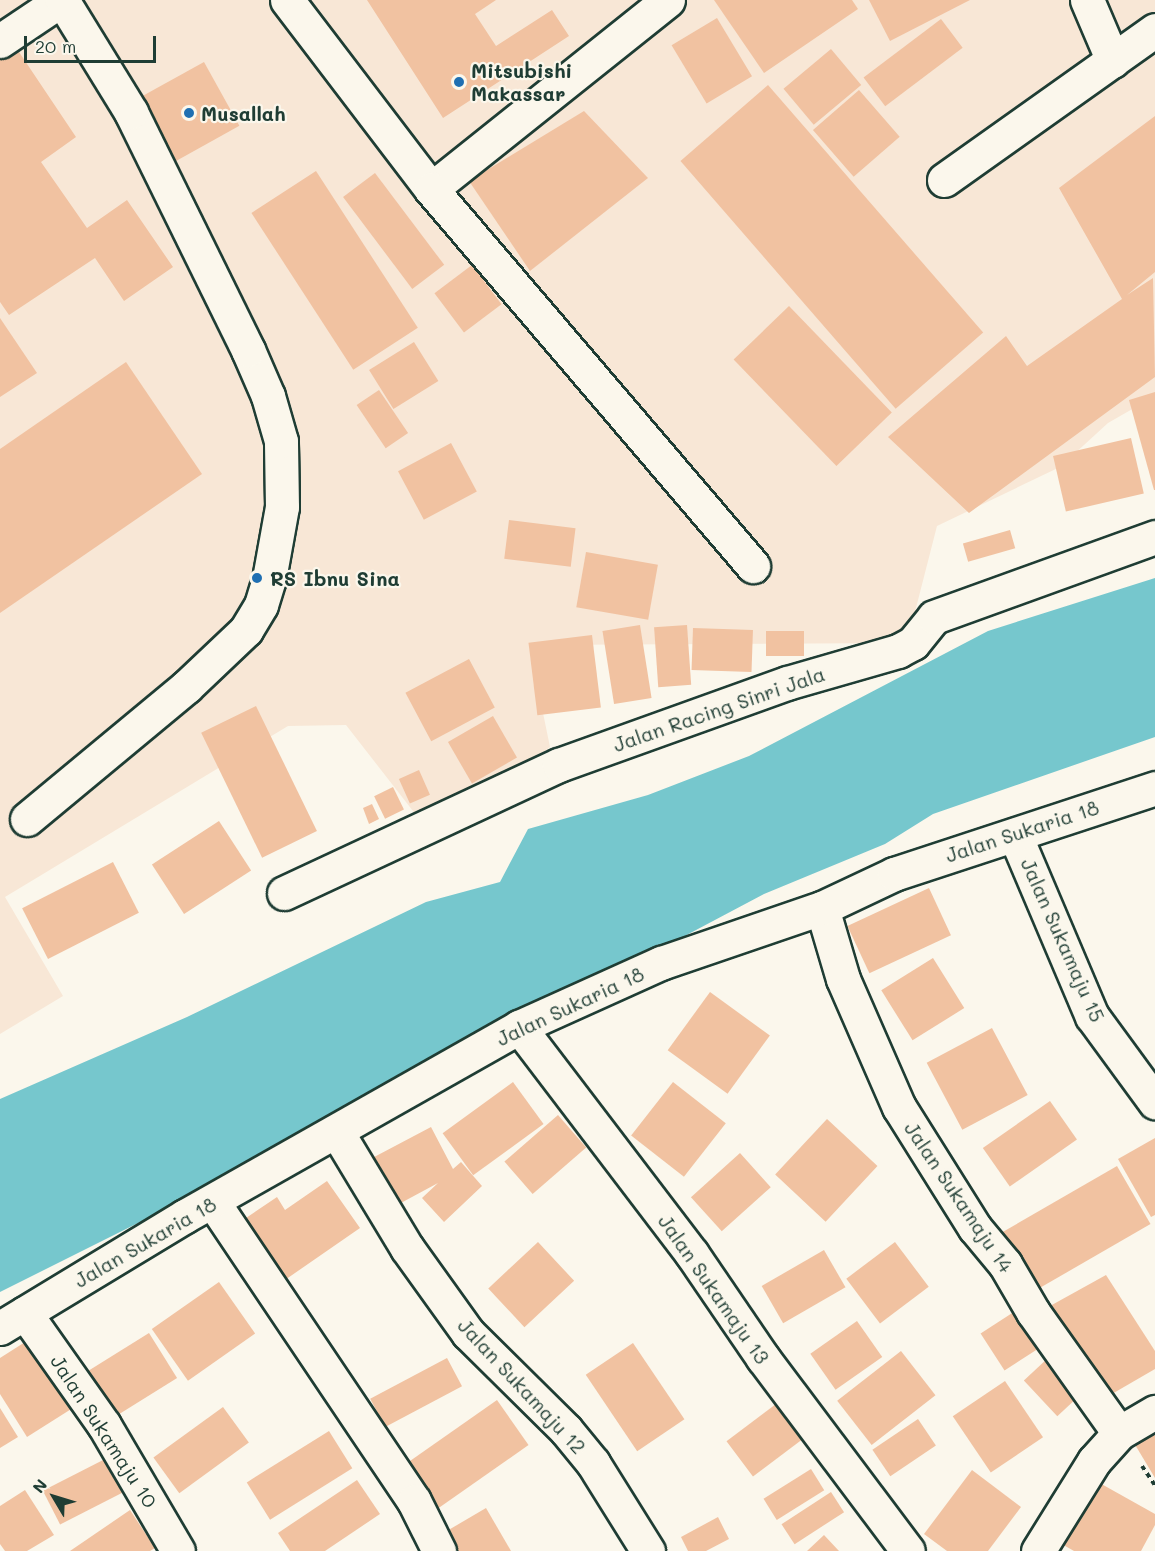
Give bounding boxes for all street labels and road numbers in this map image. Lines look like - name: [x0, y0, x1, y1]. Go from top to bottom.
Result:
- street label: Jalan Racing Sinri Jala: [610, 661, 828, 757]
- street label: Jalan Sukaria 18: [942, 795, 1102, 867]
- street label: Jalan Sukamaju 15: [1016, 854, 1110, 1026]
- street label: Jalan Sukaria 18: [493, 961, 647, 1051]
- street label: Jalan Sukamaju 14: [900, 1117, 1018, 1277]
- street label: Jalan Sukaria 18: [70, 1192, 220, 1292]
- street label: Jalan Sukamaju 13: [653, 1210, 775, 1368]
- street label: Jalan Sukamaju 12: [453, 1313, 591, 1459]
- street label: Jalan Sukamaju 10: [46, 1350, 162, 1512]

